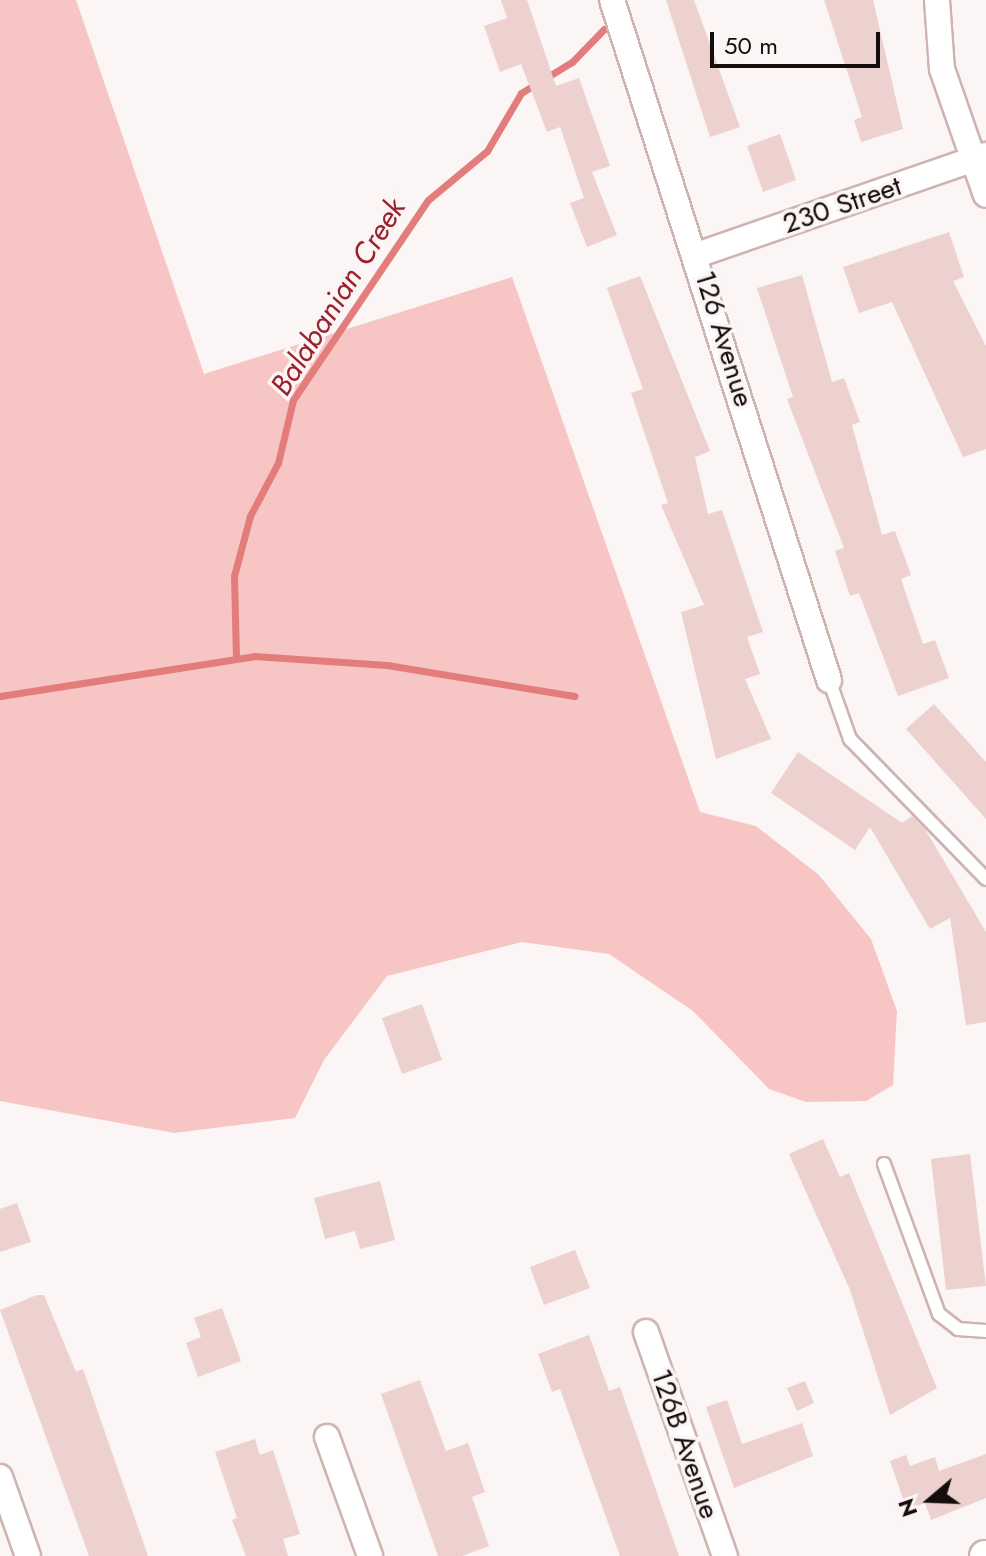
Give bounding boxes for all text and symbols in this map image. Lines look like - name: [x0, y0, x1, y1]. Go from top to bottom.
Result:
- scale bar: [714, 16, 884, 66]
- text: 50 m: [724, 28, 778, 63]
- street label: 230 Street: [778, 169, 906, 241]
- water label: Balabanian Creek: [263, 192, 413, 402]
- street label: 126 Avenue: [687, 267, 761, 411]
- street label: 126B Avenue: [644, 1365, 726, 1523]
- north arrow: [890, 1460, 970, 1540]
- text: N: [889, 1494, 925, 1521]

